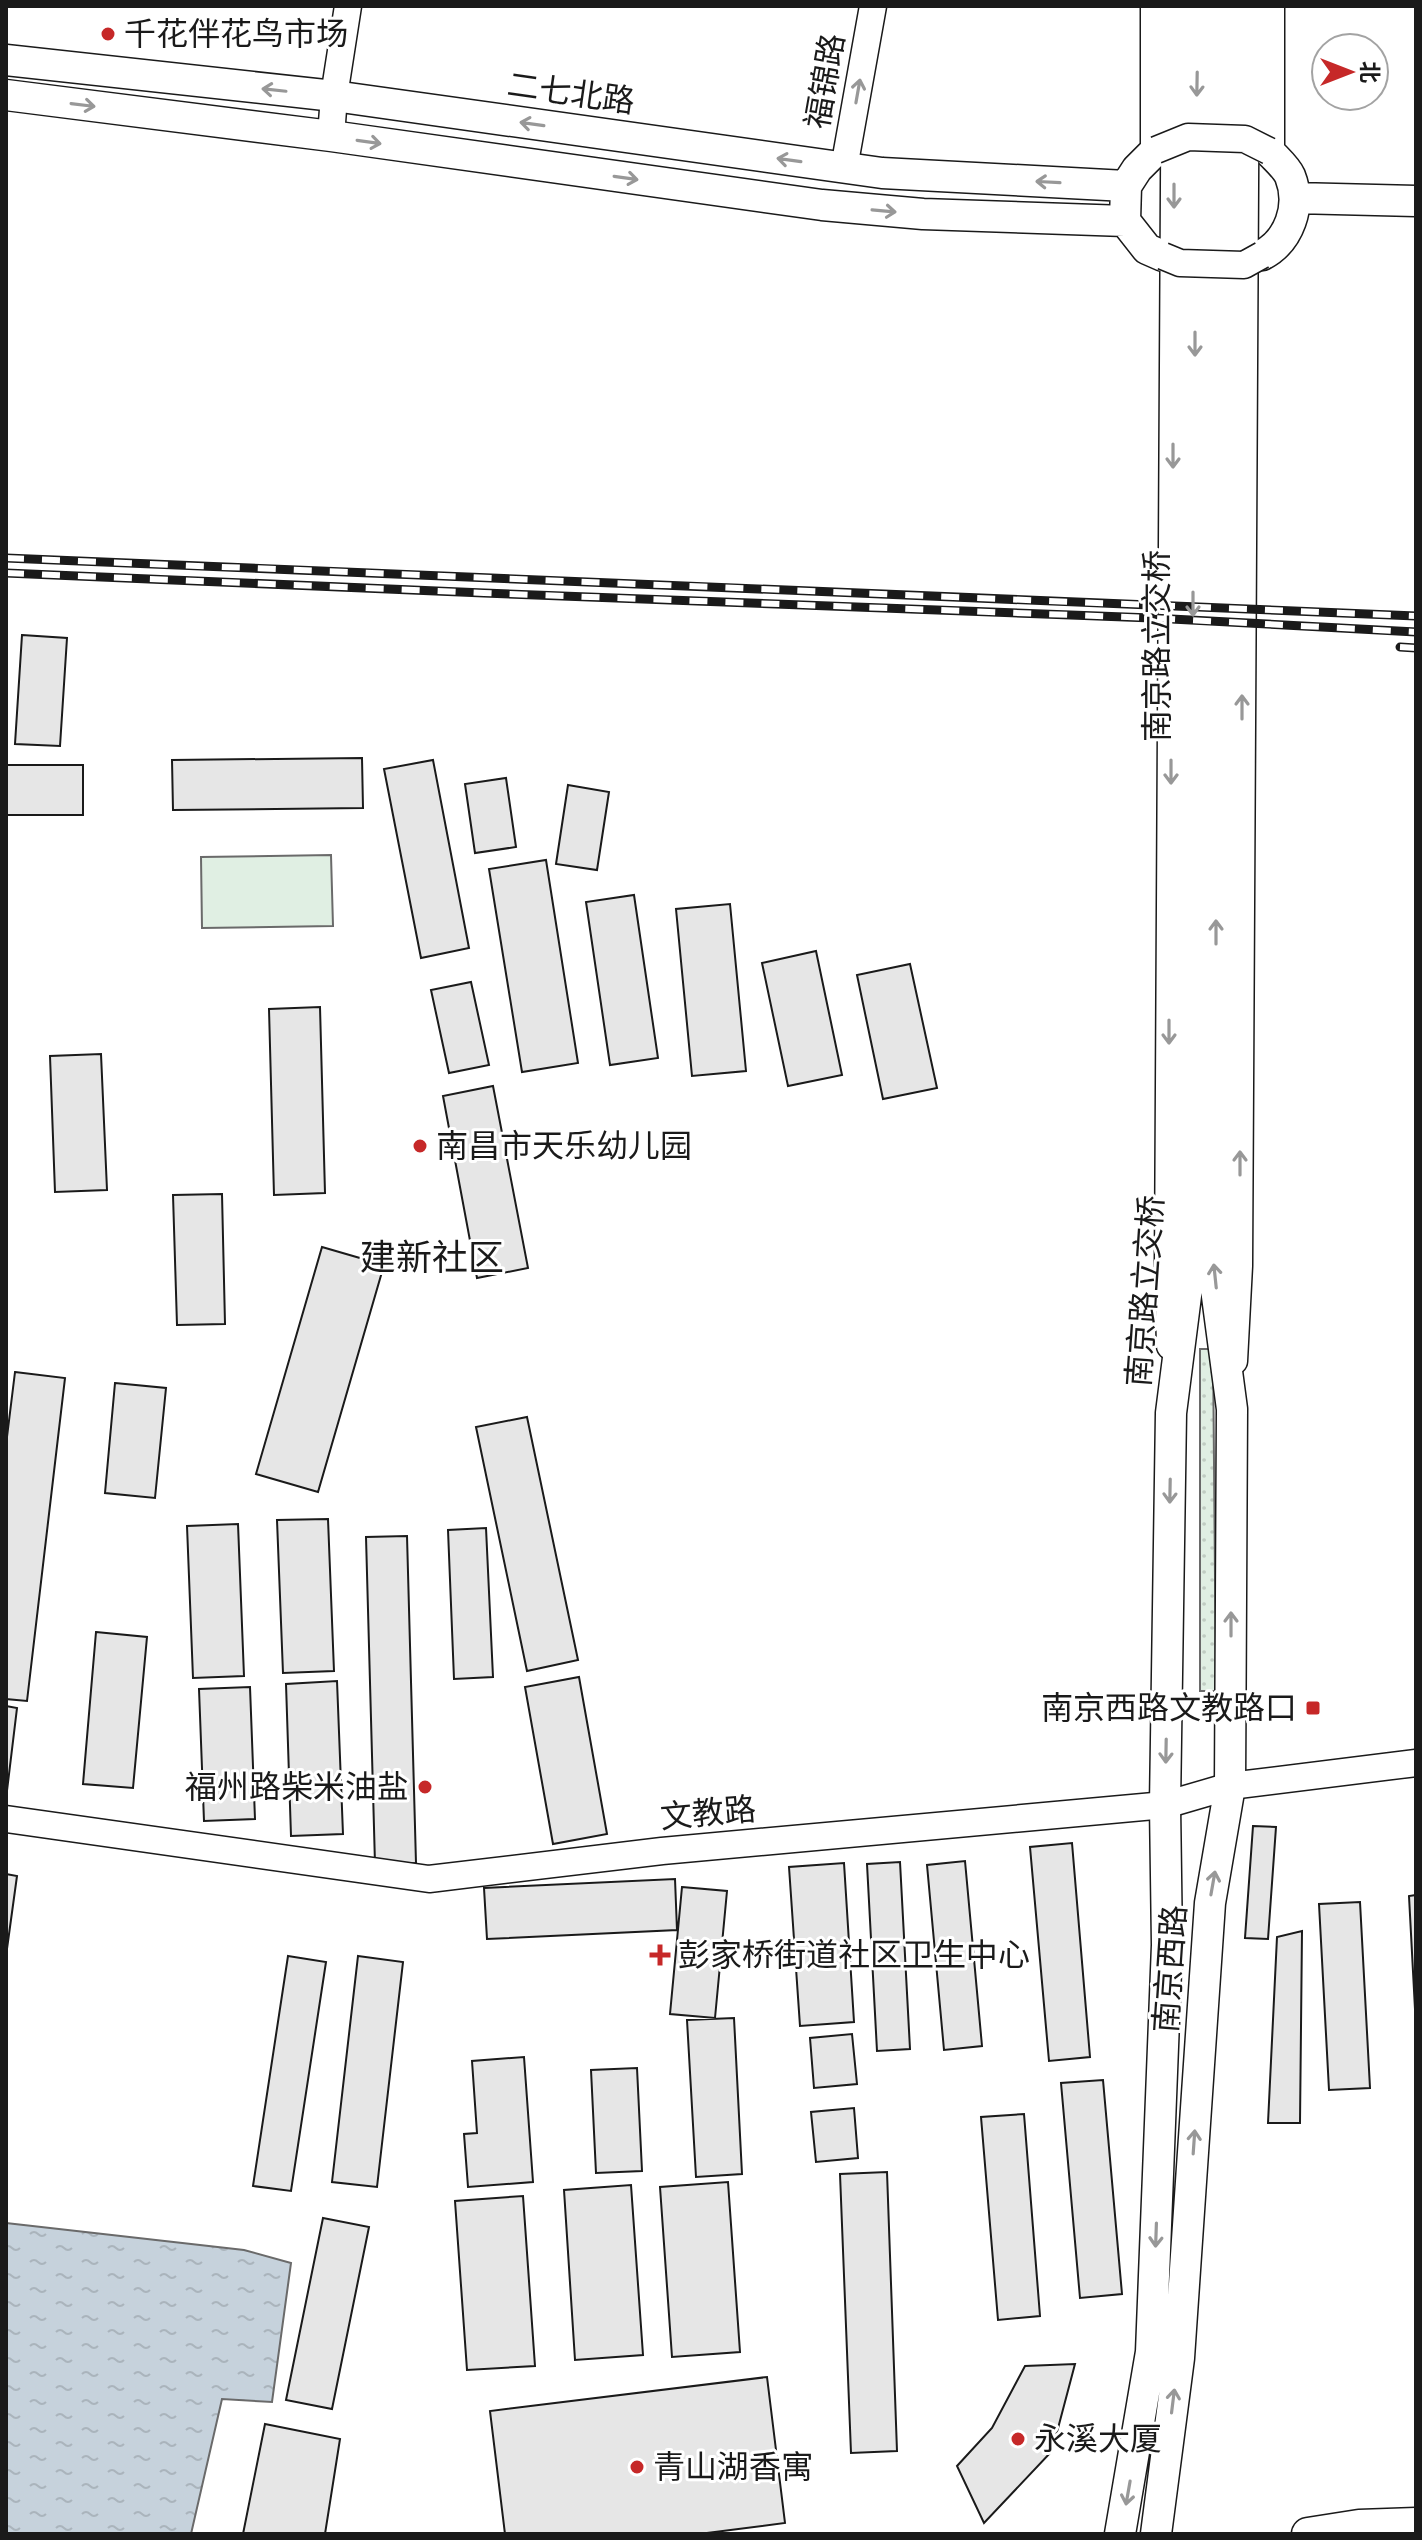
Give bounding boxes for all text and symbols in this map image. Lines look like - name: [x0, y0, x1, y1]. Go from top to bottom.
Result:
- place label: 千花伴花鸟市场: [124, 11, 348, 57]
- marker: 千花伴花鸟市场: [99, 25, 117, 43]
- street label: 福锦路: [794, 30, 856, 132]
- north arrow: [1310, 32, 1390, 112]
- street label: 二七北路: [504, 61, 638, 125]
- text: 北: [1354, 61, 1386, 83]
- one-way arrow: [1189, 70, 1205, 97]
- one-way arrow: [851, 79, 866, 104]
- one-way arrow: [261, 82, 288, 97]
- one-way arrow: [69, 97, 96, 112]
- one-way arrow: [520, 116, 545, 131]
- one-way arrow: [356, 135, 381, 150]
- one-way arrow: [777, 152, 803, 167]
- one-way arrow: [613, 171, 639, 186]
- one-way arrow: [1035, 174, 1062, 189]
- one-way arrow: [1166, 182, 1182, 209]
- one-way arrow: [870, 203, 897, 218]
- one-way arrow: [1187, 330, 1203, 357]
- one-way arrow: [1165, 442, 1181, 469]
- street label: 南京路立交桥: [1134, 550, 1180, 742]
- one-way arrow: [1185, 590, 1201, 617]
- one-way arrow: [1234, 694, 1250, 721]
- one-way arrow: [1163, 758, 1179, 785]
- one-way arrow: [1208, 919, 1224, 946]
- one-way arrow: [1162, 1018, 1177, 1045]
- place label: 南昌市天乐幼儿园: [436, 1123, 692, 1169]
- marker: 南昌市天乐幼儿园: [411, 1137, 429, 1155]
- one-way arrow: [1232, 1150, 1248, 1177]
- street label: 南京路立交桥: [1115, 1194, 1175, 1388]
- district label: 建新社区: [360, 1231, 504, 1283]
- one-way arrow: [1207, 1263, 1222, 1290]
- one-way arrow: [1162, 1477, 1178, 1504]
- one-way arrow: [1223, 1611, 1239, 1638]
- place label: 南京西路文教路口: [1041, 1685, 1297, 1731]
- marker: 南京西路文教路口: [1304, 1699, 1322, 1717]
- one-way arrow: [1158, 1737, 1174, 1764]
- place label: 福州路柴米油盐: [185, 1764, 409, 1810]
- marker: 福州路柴米油盐: [416, 1778, 434, 1796]
- street label: 文教路: [658, 1786, 758, 1840]
- one-way arrow: [1207, 1871, 1222, 1896]
- street label: 南京西路: [1143, 1904, 1197, 2034]
- place label: 彭家桥街道社区卫生中心: [678, 1932, 1030, 1978]
- marker: 彭家桥街道社区卫生中心: [649, 1944, 671, 1966]
- one-way arrow: [1187, 2129, 1202, 2156]
- one-way arrow: [1148, 2221, 1163, 2248]
- one-way arrow: [1166, 2388, 1181, 2415]
- place label: 永溪大厦: [1034, 2416, 1162, 2462]
- marker: 永溪大厦: [1009, 2430, 1027, 2448]
- place label: 青山湖香寓: [653, 2444, 813, 2490]
- marker: 青山湖香寓: [628, 2458, 646, 2476]
- one-way arrow: [1119, 2480, 1134, 2505]

